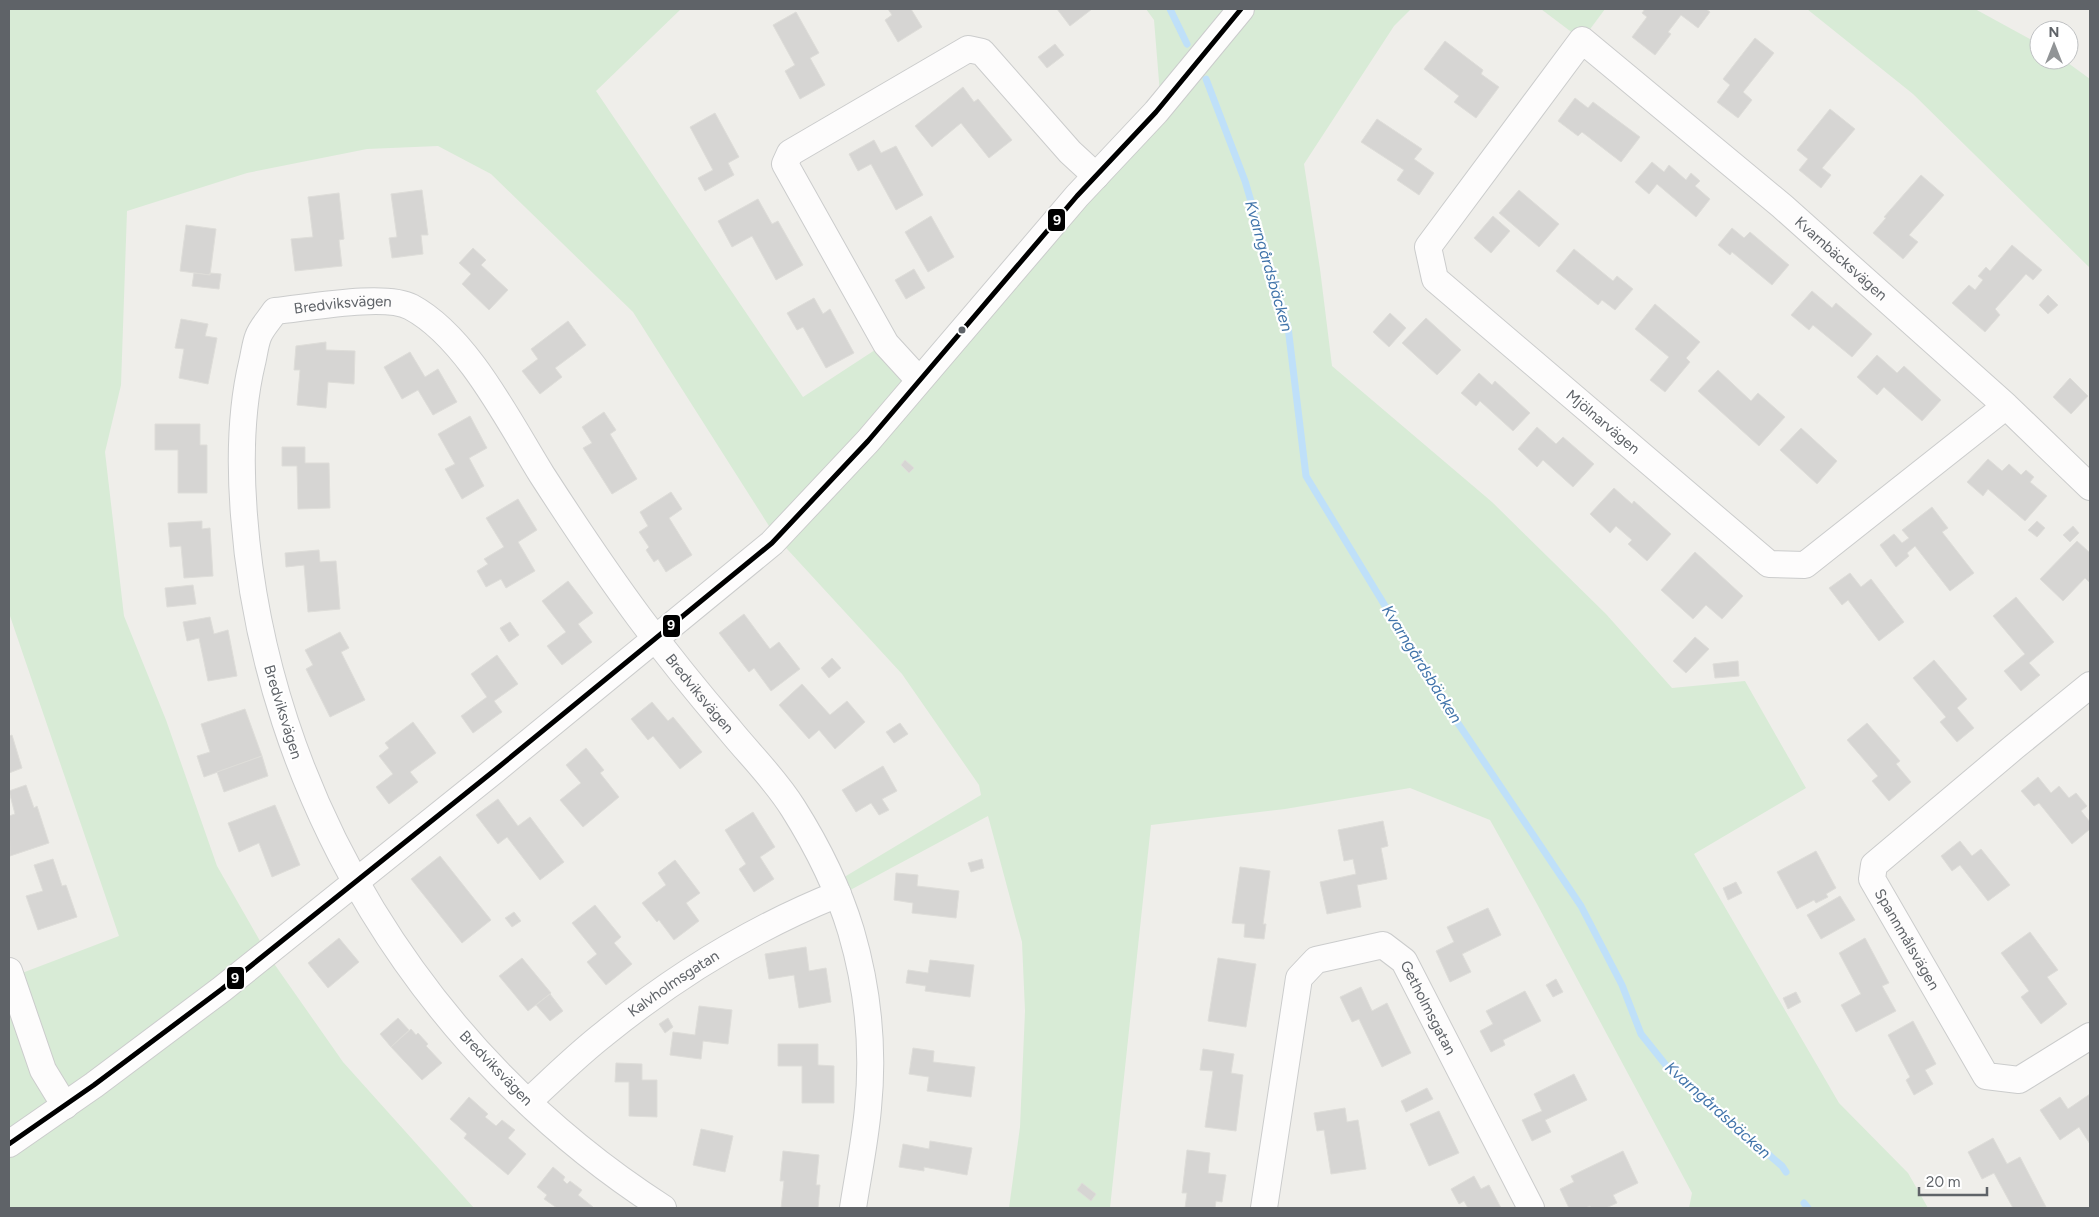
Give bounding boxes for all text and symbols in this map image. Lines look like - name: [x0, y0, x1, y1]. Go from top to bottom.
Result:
- north arrow: [2029, 20, 2079, 70]
- text: N: [2049, 24, 2059, 41]
- water label: Kvarngårdsbäcken: [1241, 198, 1297, 334]
- line badge: 9: [1047, 208, 1066, 232]
- text: 9: [1053, 212, 1061, 229]
- street label: Kvarnbäcksvägen: [1791, 213, 1891, 304]
- street label: Bredviksvägen: [293, 292, 392, 318]
- unlabelled marker: [957, 325, 967, 335]
- street label: Mjölnarvägen: [1563, 386, 1643, 458]
- water label: Kvarngårdsbäcken: [1378, 602, 1466, 727]
- line badge: 9: [662, 614, 681, 638]
- text: 9: [667, 617, 675, 634]
- street label: Bredviksvägen: [662, 650, 738, 737]
- street label: Bredviksvägen: [260, 663, 306, 761]
- street label: Spannmålsvägen: [1871, 885, 1943, 993]
- street label: Kalvholmsgatan: [624, 946, 722, 1021]
- street label: Getholmsgatan: [1396, 958, 1460, 1058]
- line badge: 9: [226, 966, 245, 990]
- text: 9: [231, 970, 239, 987]
- street label: Bredviksvägen: [456, 1027, 536, 1109]
- water label: Kvarngårdsbäcken: [1661, 1058, 1775, 1162]
- scale bar: [1919, 1164, 1986, 1196]
- text: 20 m: [1926, 1173, 1960, 1191]

